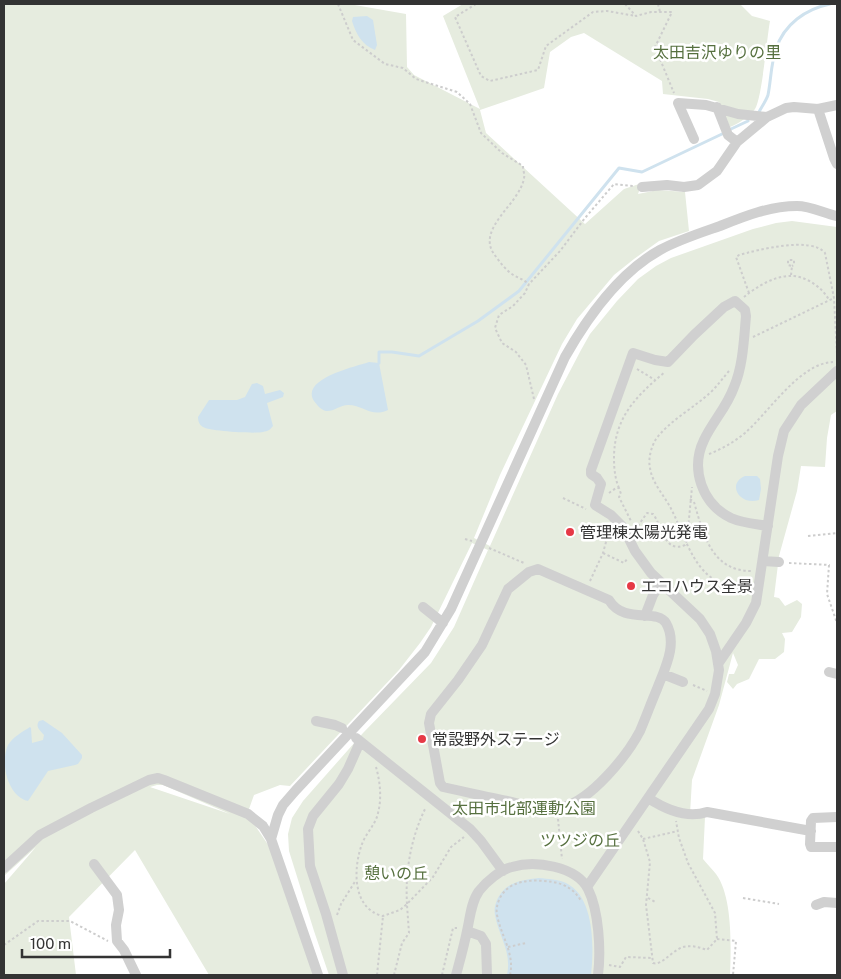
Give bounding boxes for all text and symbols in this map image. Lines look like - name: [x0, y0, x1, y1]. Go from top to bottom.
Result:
- park label: 太田吉沢ゆりの里: [653, 43, 781, 62]
- place label: 管理棟太陽光発電: [580, 523, 708, 542]
- marker: 管理棟太陽光発電: [564, 526, 576, 538]
- place label: エコハウス全景: [641, 577, 753, 596]
- marker: エコハウス全景: [625, 580, 637, 592]
- place label: 常設野外ステージ: [432, 730, 560, 749]
- marker: 常設野外ステージ: [416, 733, 428, 745]
- park label: 太田市北部運動公園: [452, 799, 596, 818]
- park label: ツツジの丘: [540, 831, 620, 850]
- park label: 憩いの丘: [364, 864, 428, 883]
- scale bar: [22, 926, 170, 958]
- text: 100 m: [30, 935, 71, 952]

